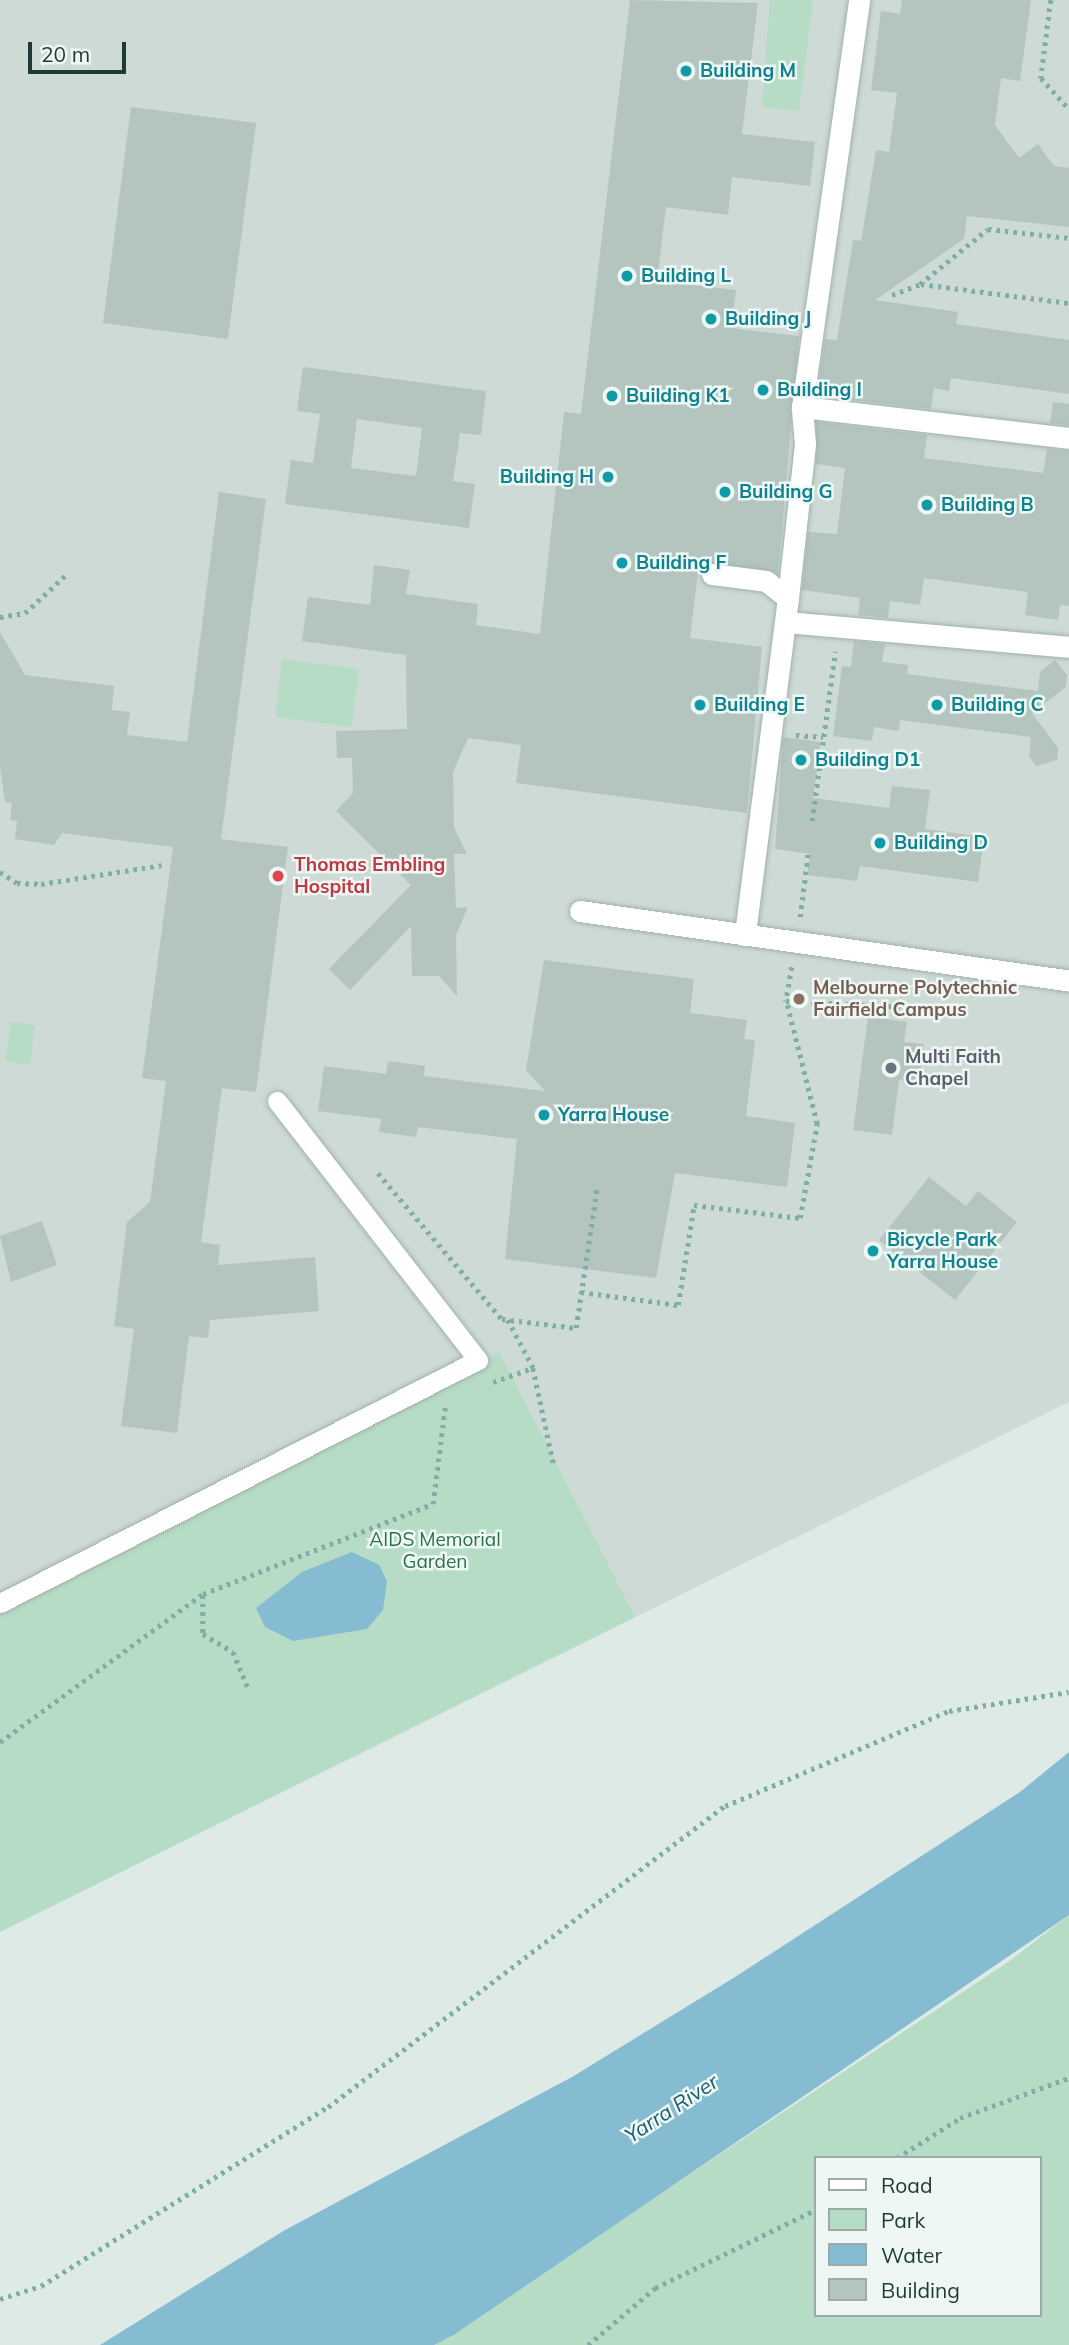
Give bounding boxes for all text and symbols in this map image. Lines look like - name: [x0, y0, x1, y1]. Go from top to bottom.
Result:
- scale bar: [32, 28, 130, 72]
- text: 20 m: [41, 41, 90, 67]
- place label: Building M: [700, 60, 796, 82]
- marker: Building M: [678, 63, 694, 79]
- place label: Building L: [641, 265, 731, 287]
- marker: Building L: [619, 268, 635, 284]
- place label: Building J: [725, 308, 811, 330]
- marker: Building J: [703, 311, 719, 327]
- place label: Building I: [777, 379, 862, 401]
- marker: Building I: [755, 382, 771, 398]
- place label: Building K1: [626, 385, 730, 407]
- marker: Building K1: [604, 388, 620, 404]
- place label: Building H: [500, 466, 594, 488]
- marker: Building H: [600, 469, 616, 485]
- place label: Building G: [739, 481, 833, 503]
- marker: Building G: [717, 484, 733, 500]
- place label: Building B: [941, 494, 1034, 516]
- marker: Building B: [919, 497, 935, 513]
- place label: Building F: [636, 552, 726, 574]
- marker: Building F: [614, 555, 630, 571]
- place label: Building E: [714, 694, 805, 716]
- place label: Building C: [951, 694, 1044, 716]
- marker: Building E: [692, 697, 708, 713]
- marker: Building C: [929, 697, 945, 713]
- place label: Building D1: [815, 749, 920, 771]
- marker: Building D1: [793, 752, 809, 768]
- place label: Building D: [894, 832, 988, 854]
- marker: Building D: [872, 835, 888, 851]
- place label: Thomas Embling Hospital: [294, 854, 445, 898]
- marker: Thomas Embling Hospital: [268, 866, 288, 886]
- place label: Melbourne Polytechnic Fairfield Campus: [813, 977, 1017, 1021]
- marker: Melbourne Polytechnic Fairfield Campus: [791, 991, 807, 1007]
- place label: Multi Faith Chapel: [905, 1046, 1001, 1090]
- marker: Multi Faith Chapel: [883, 1060, 899, 1076]
- place label: Yarra House: [558, 1104, 669, 1126]
- marker: Yarra House: [536, 1107, 552, 1123]
- place label: Bicycle Park Yarra House: [887, 1229, 998, 1273]
- marker: Bicycle Park Yarra House: [865, 1243, 881, 1259]
- park label: AIDS Memorial Garden: [369, 1529, 501, 1573]
- water label: Yarra River: [619, 2068, 723, 2148]
- legend: [814, 2156, 1041, 2317]
- text: Road: [881, 2172, 932, 2198]
- text: Park: [881, 2207, 925, 2233]
- text: Water: [881, 2242, 942, 2268]
- text: Building: [881, 2277, 960, 2303]

